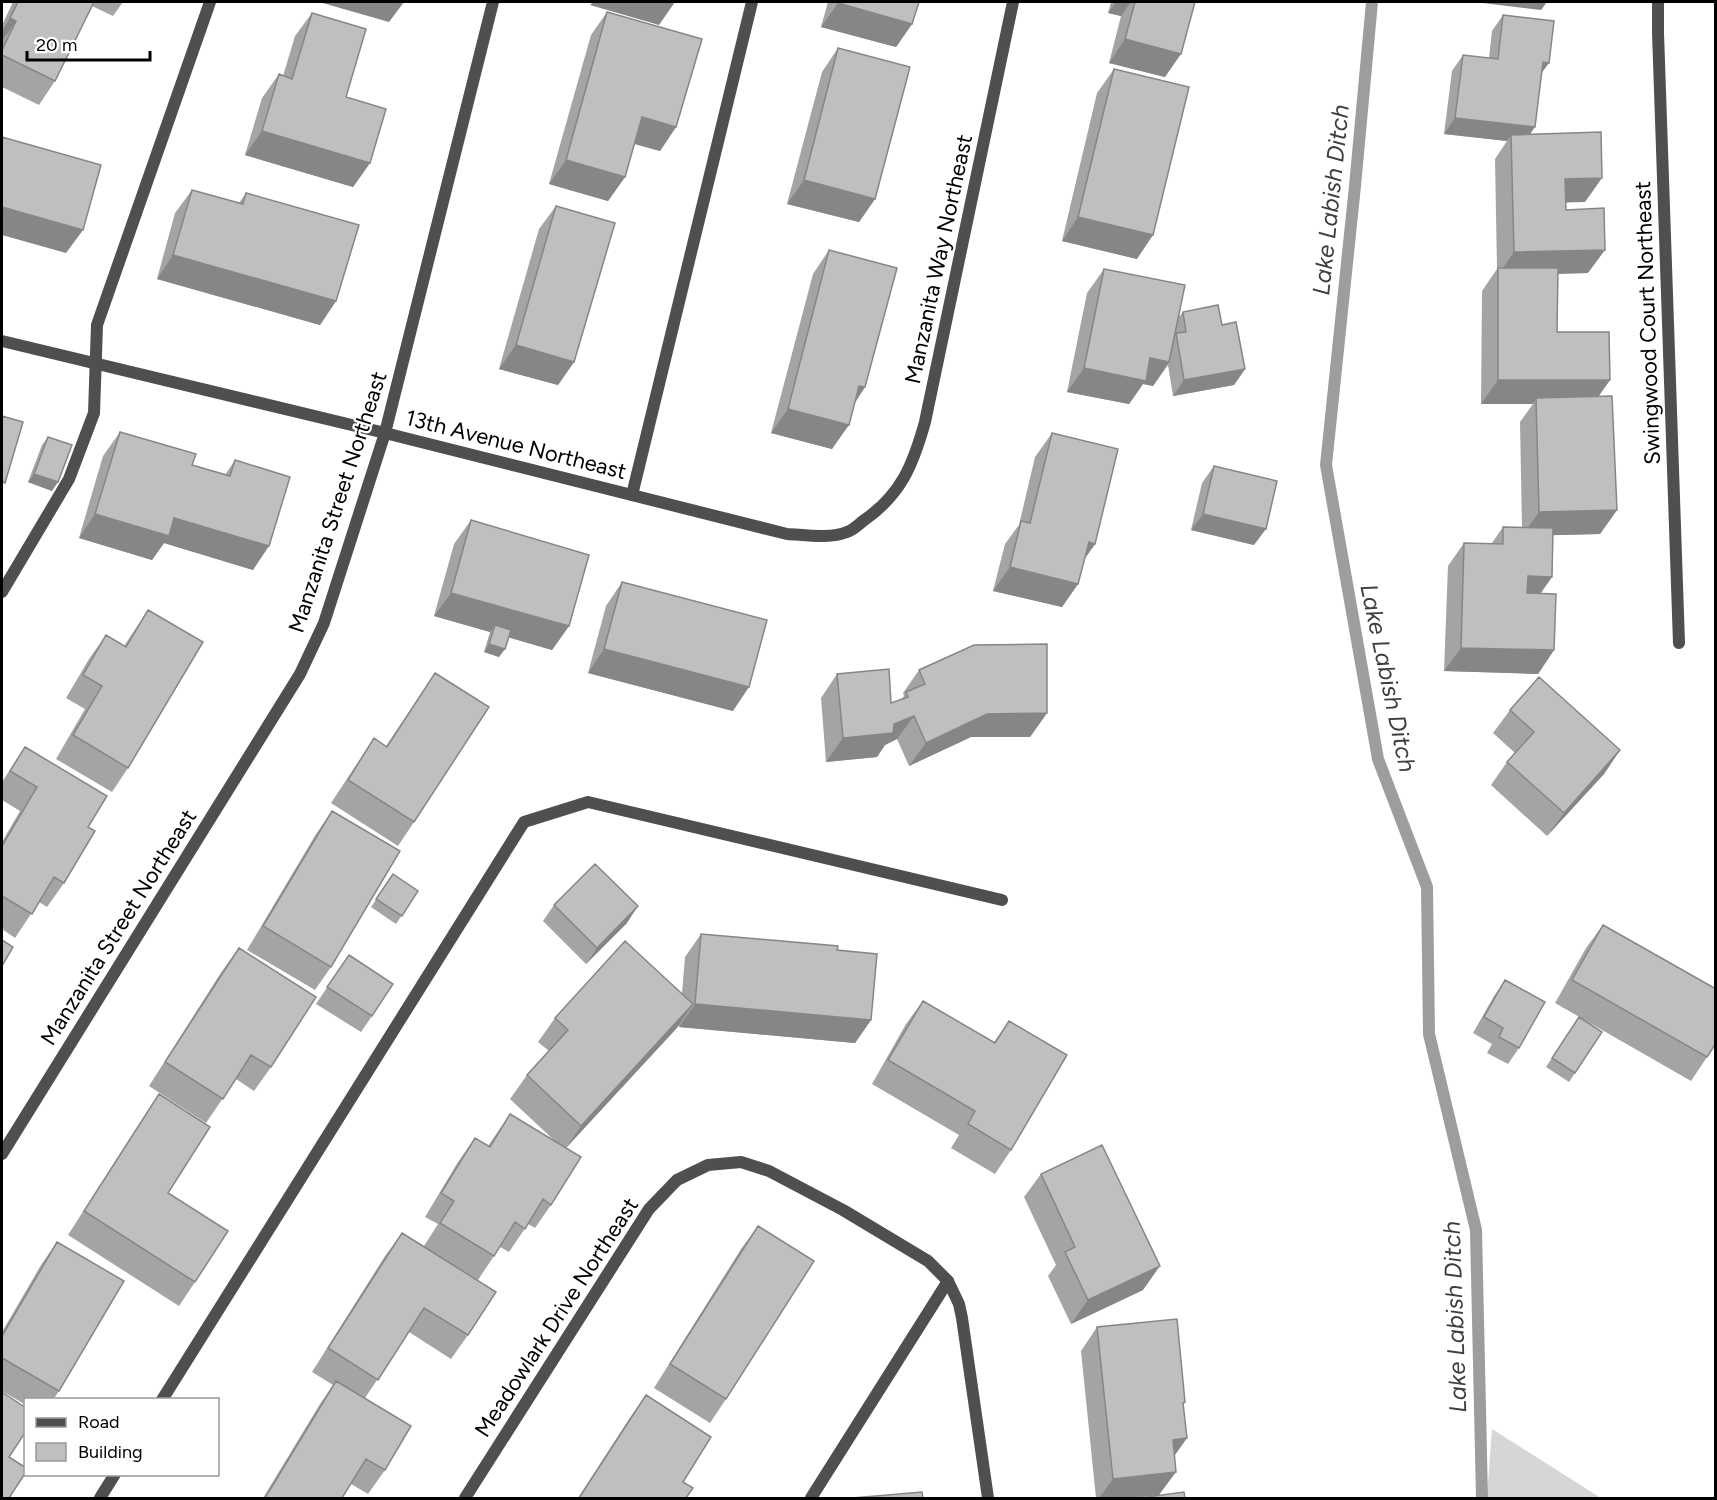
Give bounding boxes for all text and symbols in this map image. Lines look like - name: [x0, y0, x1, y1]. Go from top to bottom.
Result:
- scale bar: [27, 24, 150, 62]
- text: 20 m: [36, 34, 77, 56]
- water label: Lake Labish Ditch: [1306, 103, 1355, 297]
- street label: Manzanita Way Northeast: [899, 132, 978, 386]
- street label: Swingwood Court Northeast: [1629, 181, 1666, 465]
- street label: Manzanita Street Northeast: [282, 368, 393, 636]
- street label: 13th Avenue Northeast: [403, 404, 629, 485]
- water label: Lake Labish Ditch: [1354, 581, 1423, 775]
- street label: Manzanita Street Northeast: [35, 804, 202, 1050]
- street label: Meadowlark Drive Northeast: [469, 1193, 644, 1442]
- water label: Lake Labish Ditch: [1437, 1221, 1472, 1413]
- legend: [24, 1398, 219, 1476]
- text: Road: [78, 1411, 119, 1433]
- text: Building: [78, 1441, 143, 1463]

